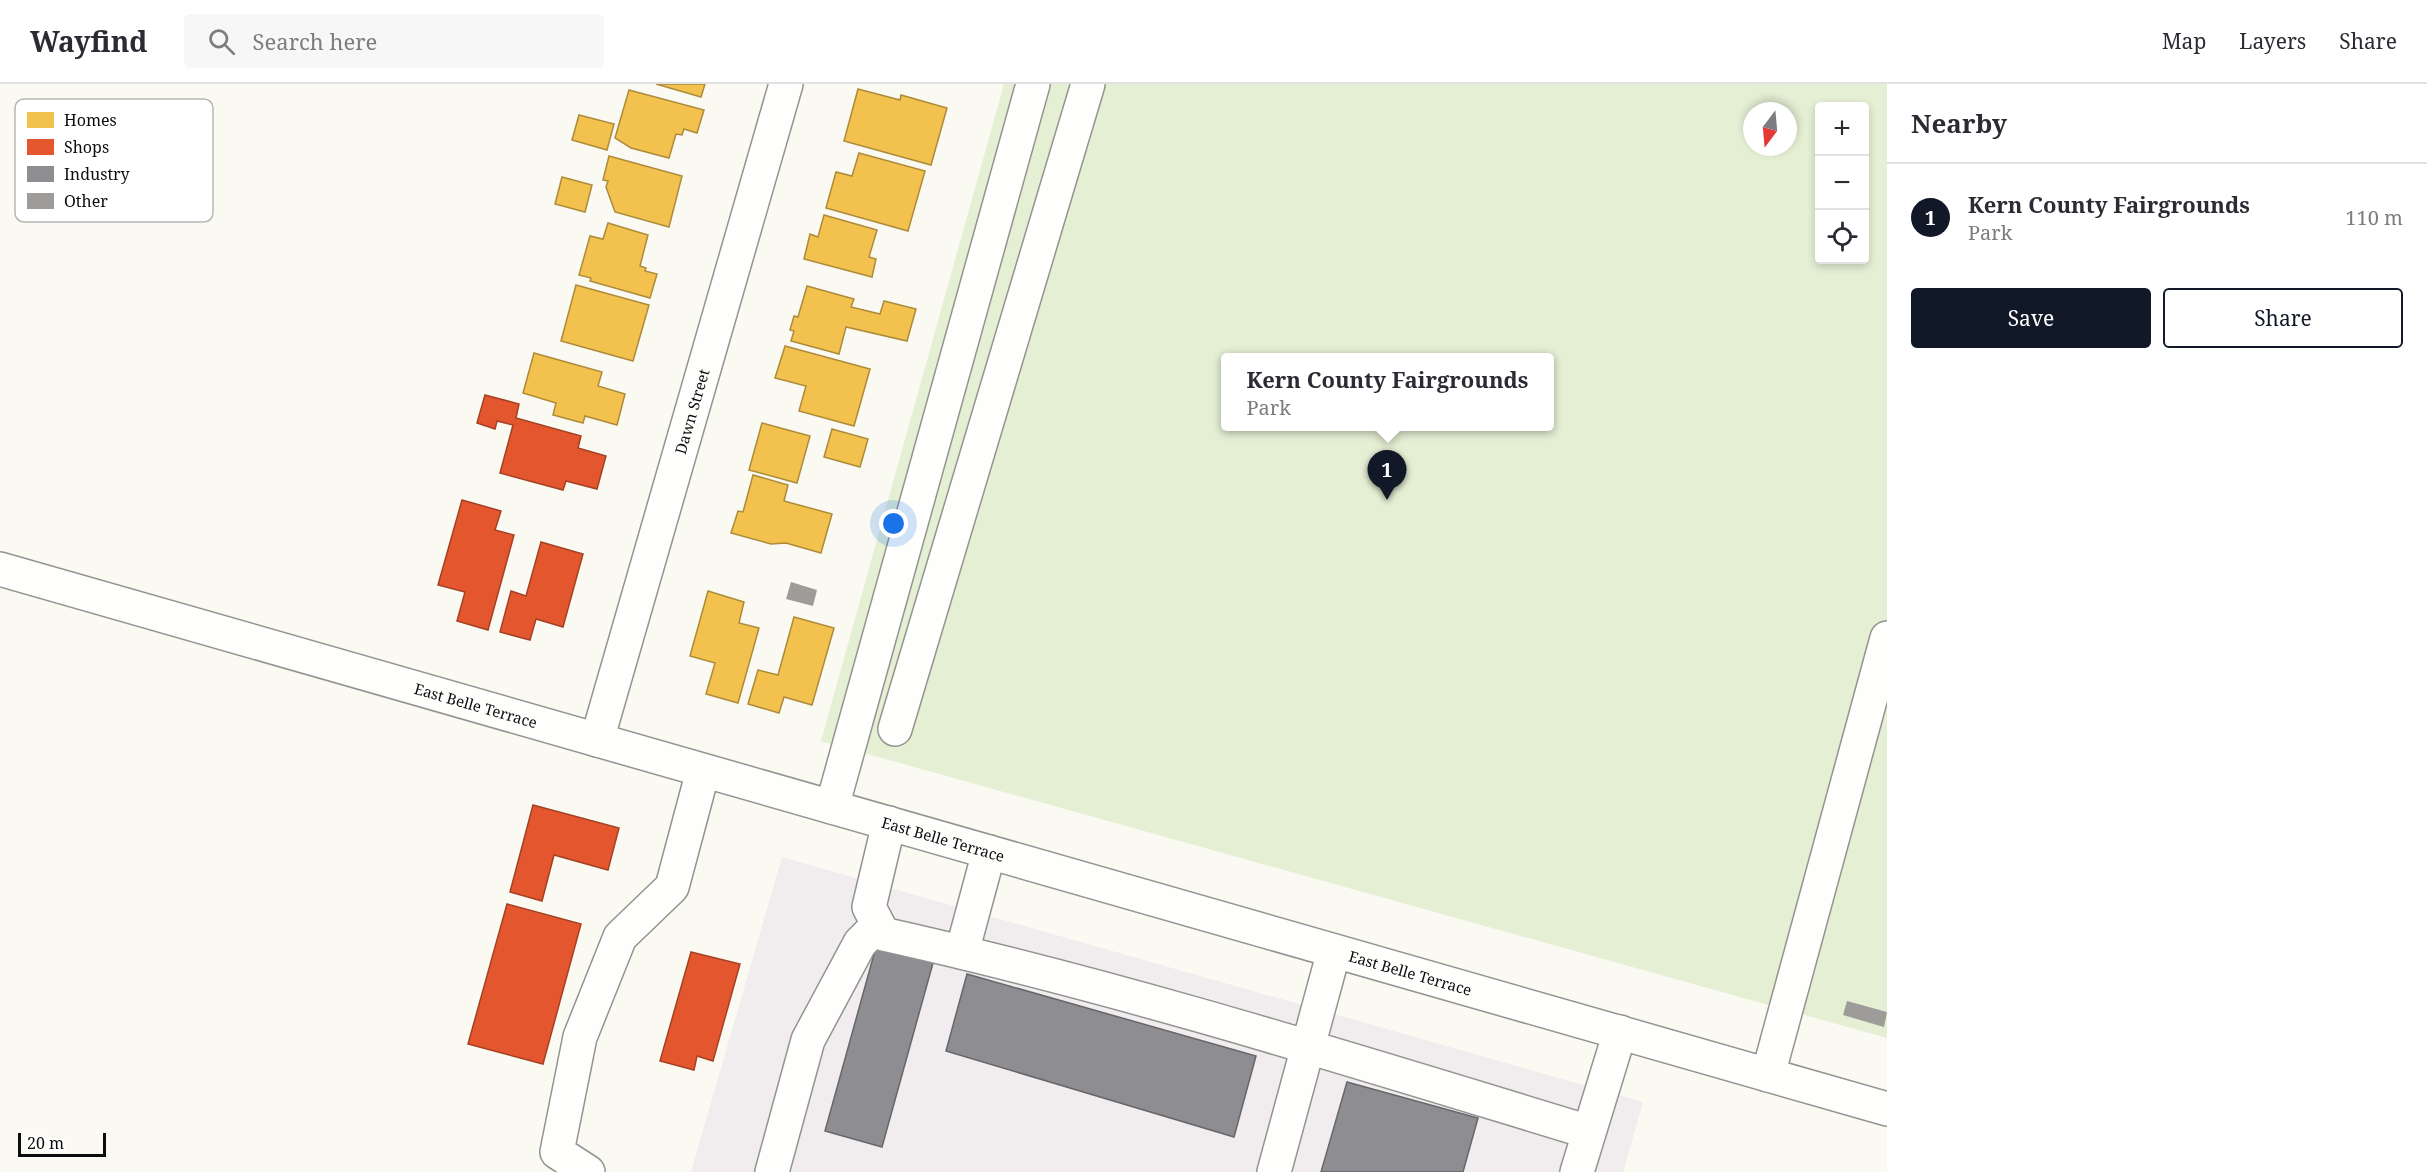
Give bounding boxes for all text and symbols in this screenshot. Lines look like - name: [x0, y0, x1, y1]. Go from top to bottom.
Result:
- search box: [184, 14, 604, 68]
- text: Wayfind: [30, 22, 148, 60]
- icon: search: [205, 25, 238, 58]
- text: Search here: [253, 26, 377, 56]
- text: Map: [2162, 27, 2206, 55]
- text: Layers: [2239, 27, 2306, 55]
- text: Share: [2339, 27, 2397, 55]
- legend: [15, 99, 213, 222]
- north arrow: [1743, 102, 1797, 156]
- map controls: [1815, 102, 1869, 264]
- button: +: [1815, 102, 1869, 156]
- text: Nearby: [1911, 105, 2007, 141]
- text: Homes: [64, 109, 117, 131]
- text: Shops: [64, 136, 109, 158]
- button: −: [1815, 156, 1869, 210]
- text: Industry: [64, 163, 131, 185]
- text: Kern County Fairgrounds: [1968, 189, 2250, 219]
- text: Other: [64, 190, 108, 212]
- text: 1: [1925, 204, 1936, 231]
- text: 110 m: [2345, 204, 2403, 231]
- button: locate: [1815, 210, 1869, 264]
- text: Park: [1968, 219, 2012, 246]
- button: Save: [1911, 288, 2151, 348]
- button: Share: [2163, 288, 2403, 348]
- popup: [1221, 353, 1554, 431]
- text: Kern County Fairgrounds: [1247, 364, 1528, 394]
- street label: Dawn Street: [670, 366, 713, 456]
- text: Park: [1247, 394, 1291, 421]
- pin: 1: [1368, 450, 1406, 500]
- your location: [879, 509, 908, 538]
- street label: East Belle Terrace: [412, 678, 540, 732]
- street label: East Belle Terrace: [879, 812, 1007, 866]
- street label: East Belle Terrace: [1347, 946, 1474, 1000]
- scale bar: [18, 1130, 106, 1158]
- text: 20 m: [27, 1132, 64, 1154]

